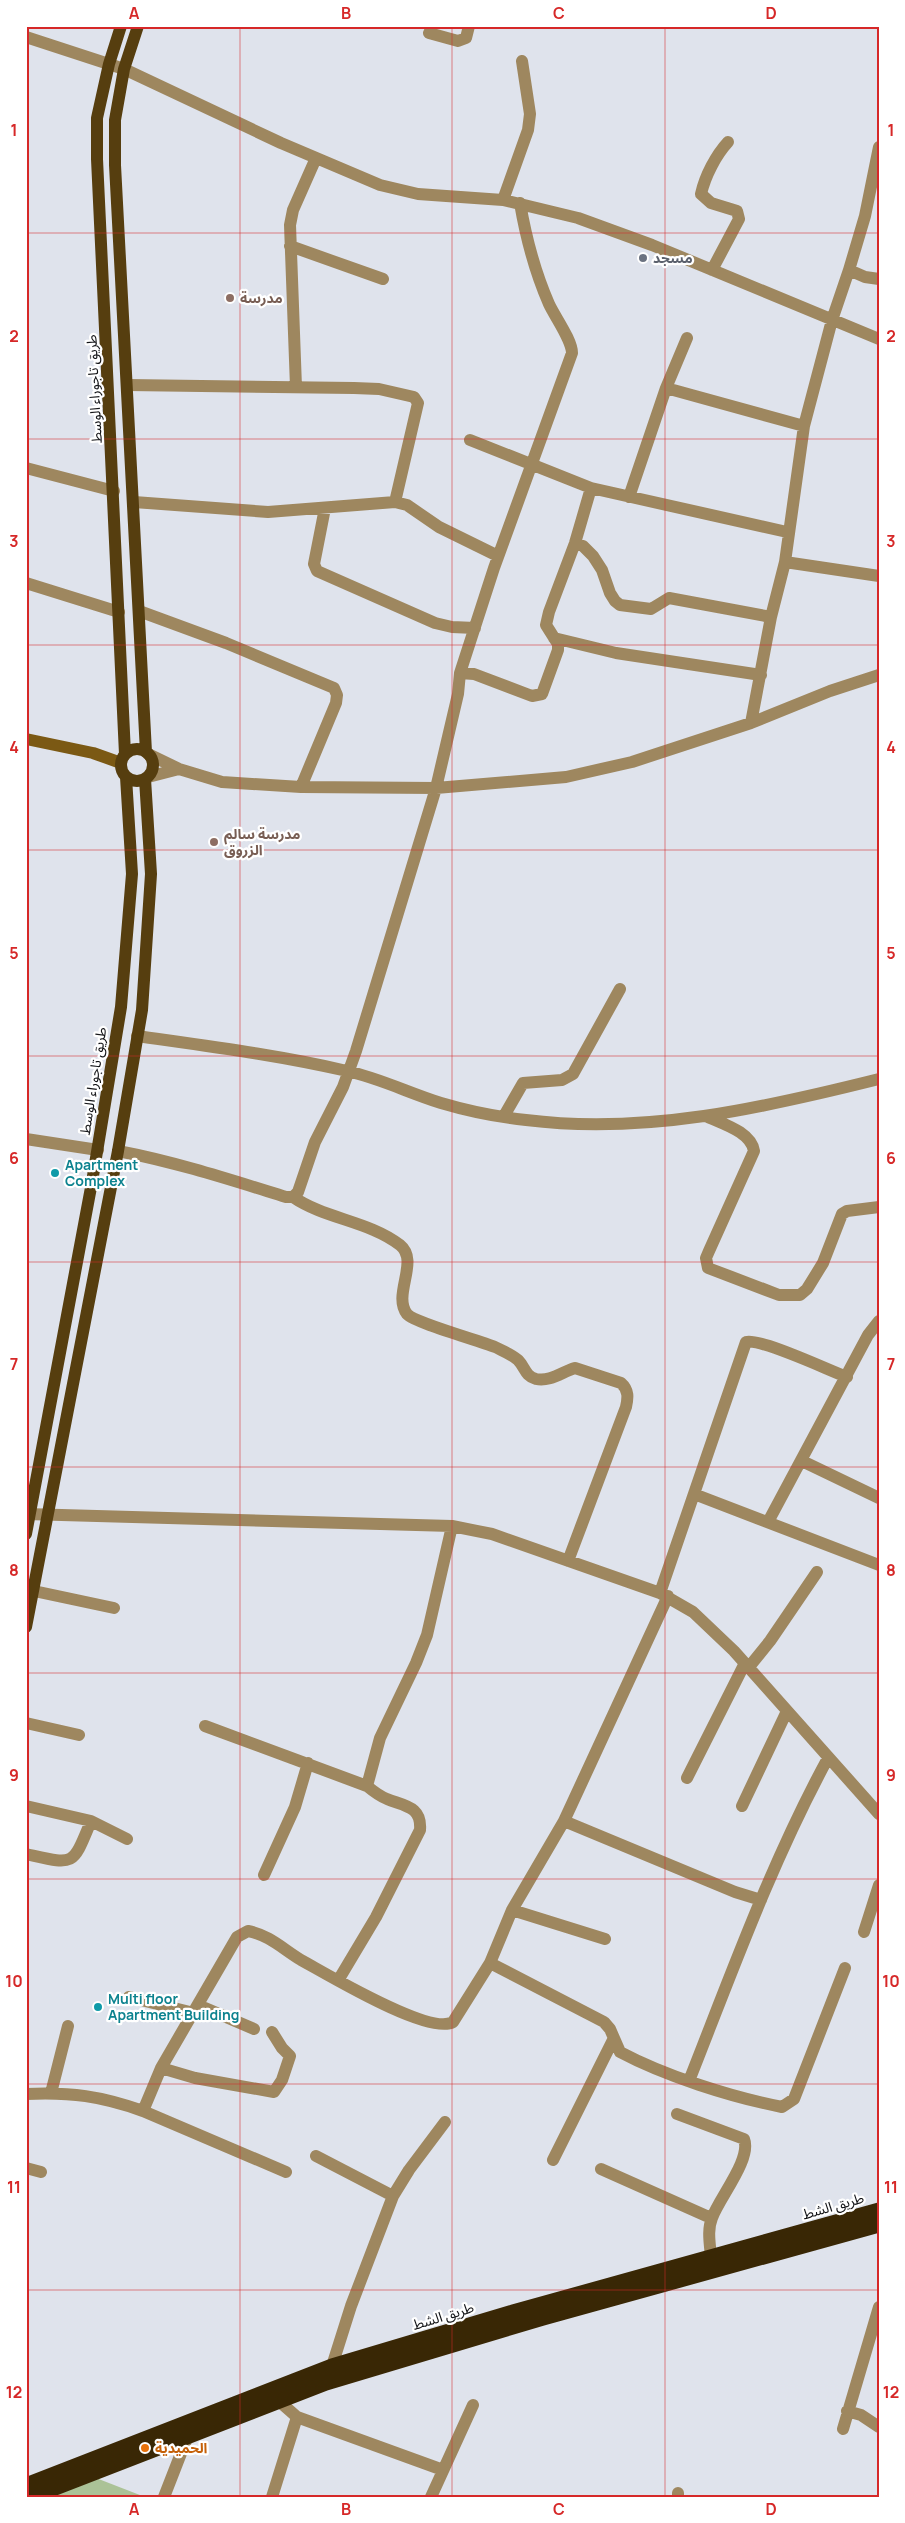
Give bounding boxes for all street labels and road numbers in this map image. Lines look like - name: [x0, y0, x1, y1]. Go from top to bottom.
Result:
- street label: طريق تاجوراء الوسط: [81, 334, 107, 444]
- street label: طريق تاجوراء الوسط: [75, 1026, 111, 1136]
- street label: طريق الشط: [800, 2188, 866, 2224]
- street label: طريق الشط: [410, 2297, 476, 2335]

